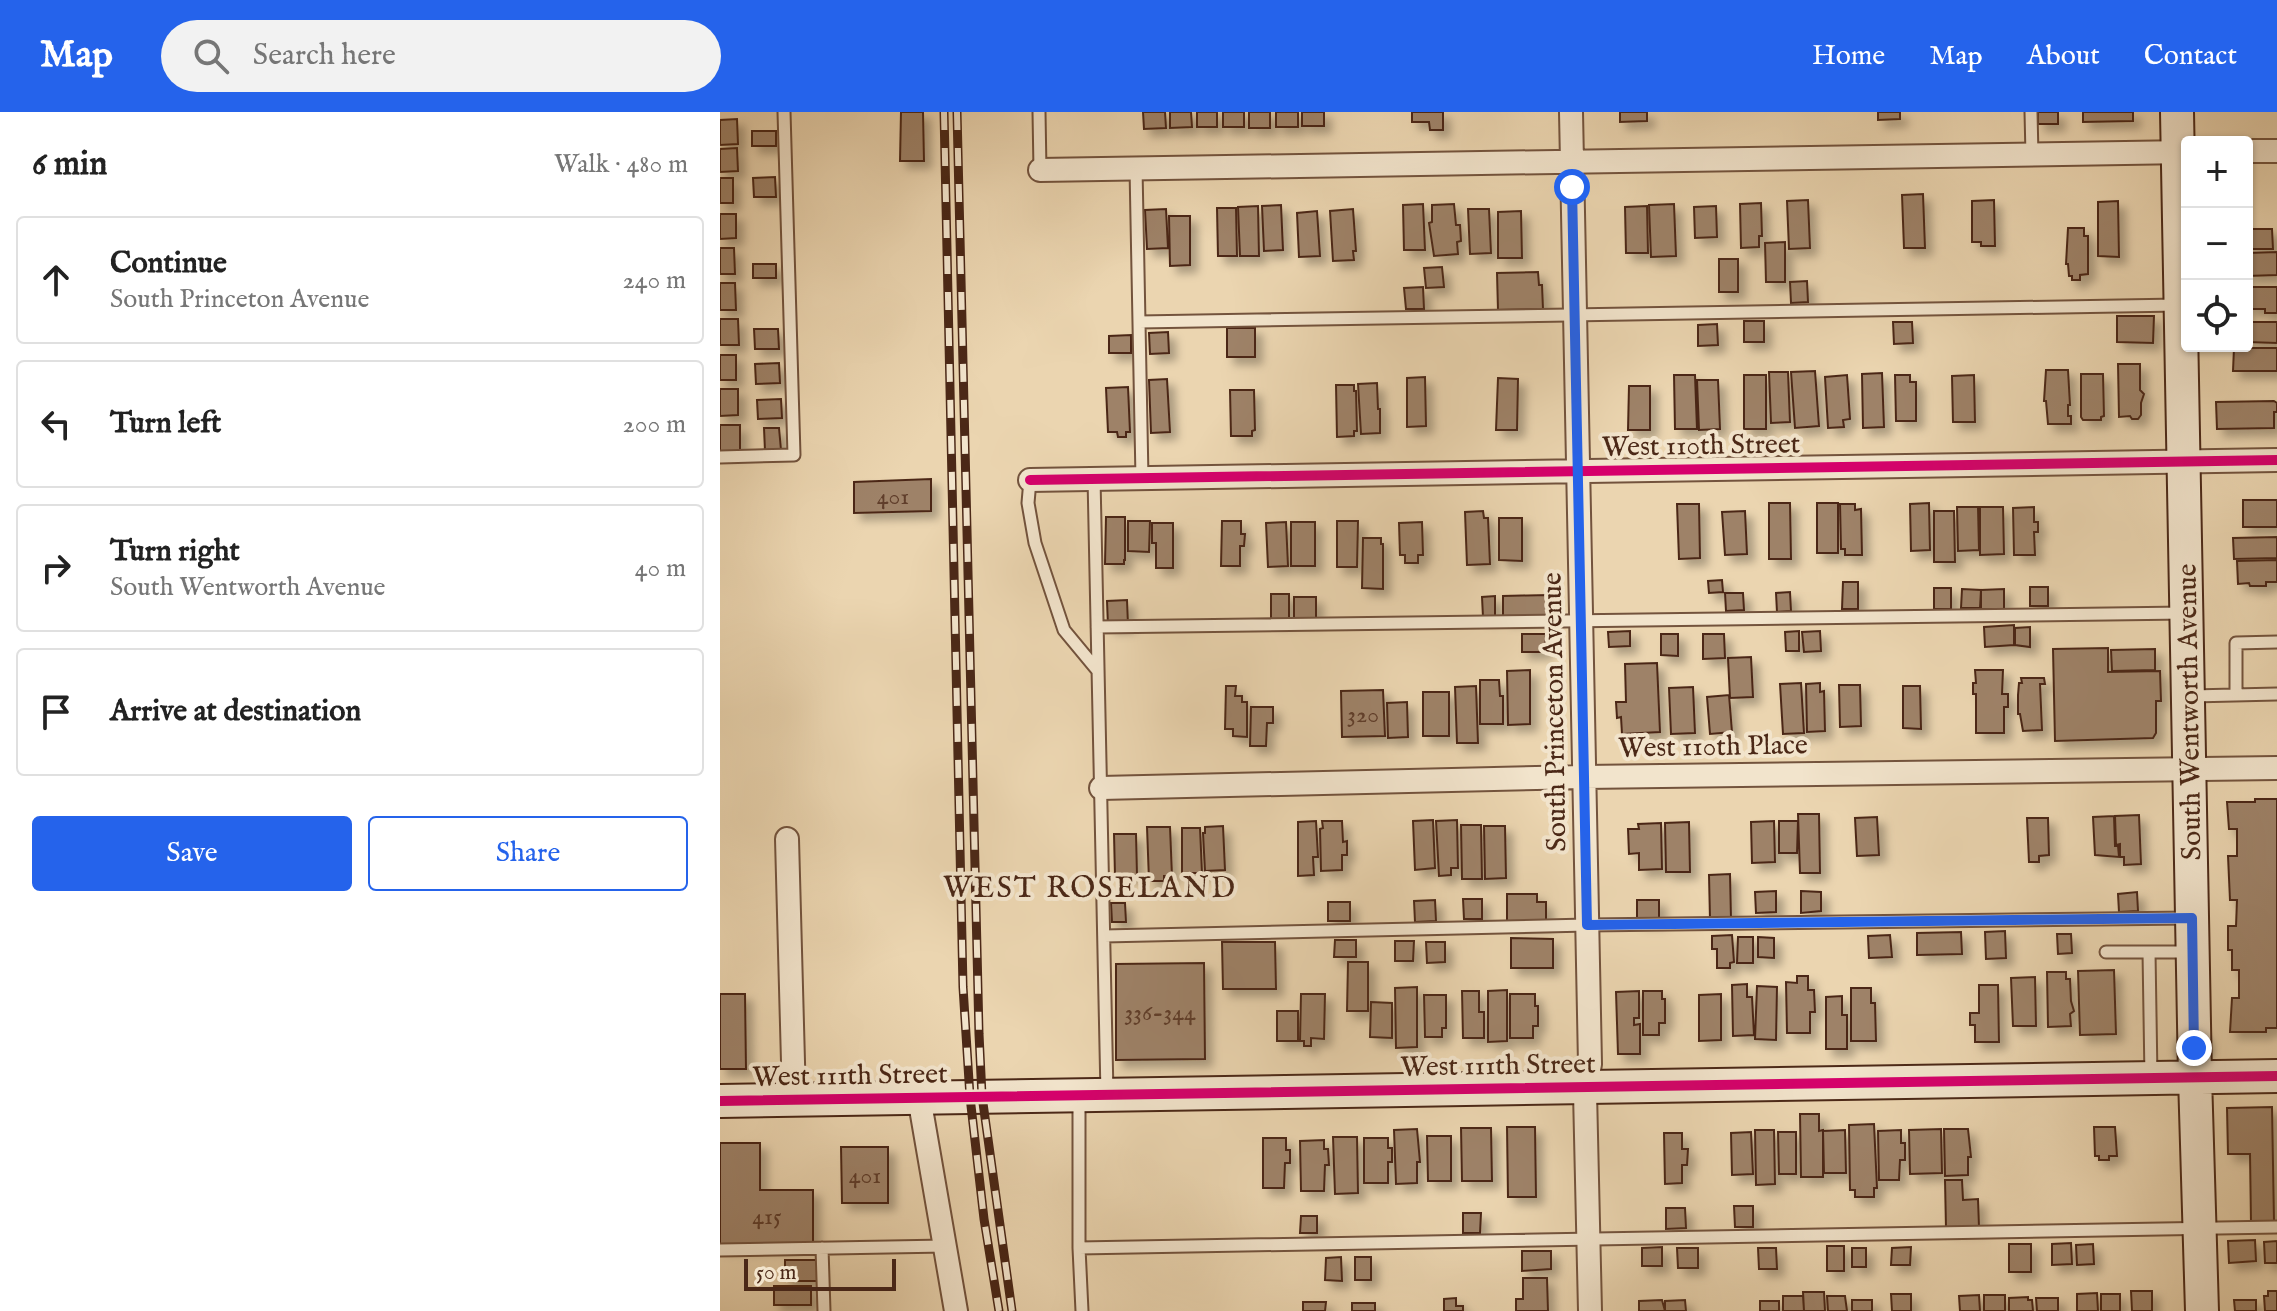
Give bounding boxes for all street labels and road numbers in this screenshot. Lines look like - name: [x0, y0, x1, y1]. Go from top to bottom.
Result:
- street label: West 110th Street: [1602, 427, 1801, 466]
- street label: South Wentworth Avenue: [2170, 563, 2211, 861]
- street label: South Princeton Avenue: [1536, 572, 1575, 852]
- street label: West 110th Place: [1618, 728, 1808, 767]
- street label: West 111th Street: [1400, 1047, 1596, 1086]
- street label: West 111th Street: [752, 1057, 948, 1096]

